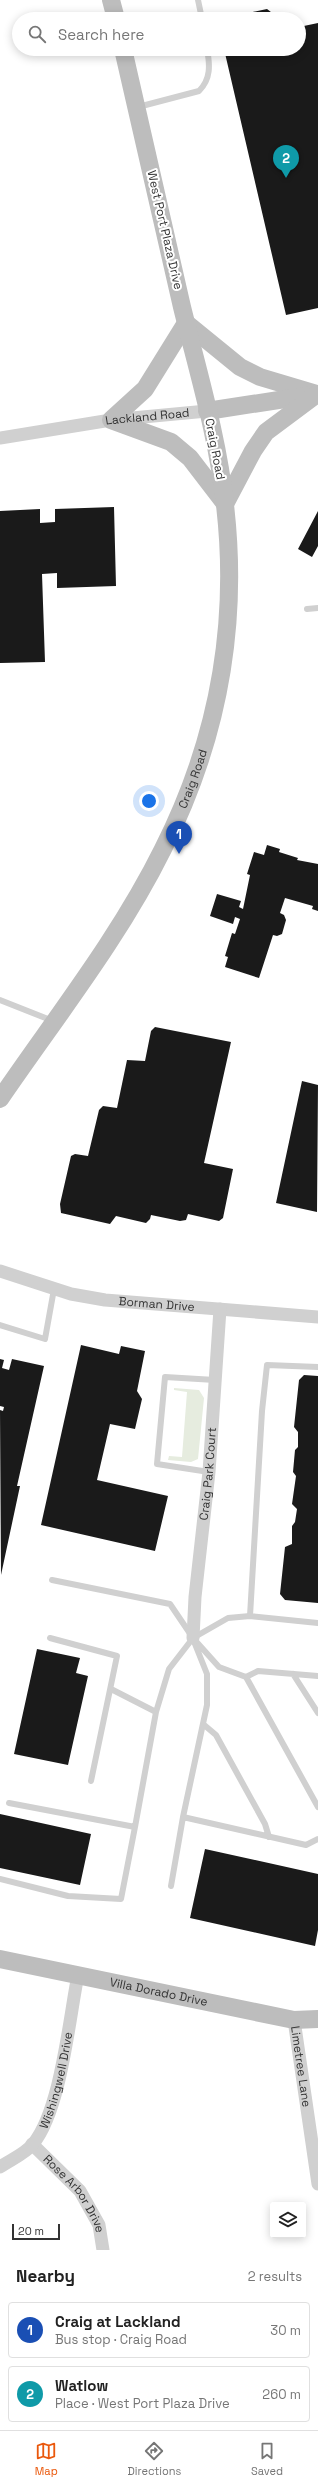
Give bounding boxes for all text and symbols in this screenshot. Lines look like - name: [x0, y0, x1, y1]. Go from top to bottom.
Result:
- search box: [12, 12, 306, 56]
- icon: search: [26, 23, 48, 45]
- text: Search here: [58, 25, 144, 44]
- pin: 2: [273, 145, 299, 178]
- street label: West Port Plaza Drive: [144, 169, 186, 291]
- street label: Lackland Road: [104, 405, 190, 429]
- street label: Craig Road: [201, 417, 229, 481]
- street label: Craig Road: [175, 747, 211, 811]
- your location: [139, 791, 159, 811]
- pin: 1: [166, 821, 192, 854]
- street label: Borman Drive: [118, 1293, 195, 1315]
- street label: Craig Park Court: [196, 1427, 220, 1521]
- street label: Villa Dorado Drive: [108, 1974, 209, 2010]
- street label: Limetree Lane: [287, 2025, 315, 2108]
- street label: Wishingwell Drive: [36, 2031, 76, 2131]
- street label: Rose Arbor Drive: [40, 2151, 108, 2234]
- map controls: [270, 2202, 306, 2238]
- button: layers: [270, 2202, 306, 2238]
- scale bar: [12, 2222, 60, 2241]
- text: 20 m: [18, 2224, 44, 2238]
- text: Nearby: [16, 2265, 75, 2287]
- text: 2 results: [248, 2268, 302, 2285]
- text: Craig at Lackland: [55, 2312, 181, 2331]
- text: 1: [27, 2322, 33, 2339]
- text: 30 m: [270, 2322, 301, 2339]
- text: Bus stop · Craig Road: [55, 2331, 187, 2348]
- text: Watlow: [55, 2376, 108, 2395]
- text: 2: [26, 2386, 34, 2403]
- text: 260 m: [262, 2386, 301, 2403]
- text: Place · West Port Plaza Drive: [55, 2395, 230, 2412]
- tab: Map: [35, 2440, 58, 2478]
- tab: Directions: [127, 2440, 181, 2478]
- tab: Saved: [251, 2440, 283, 2478]

